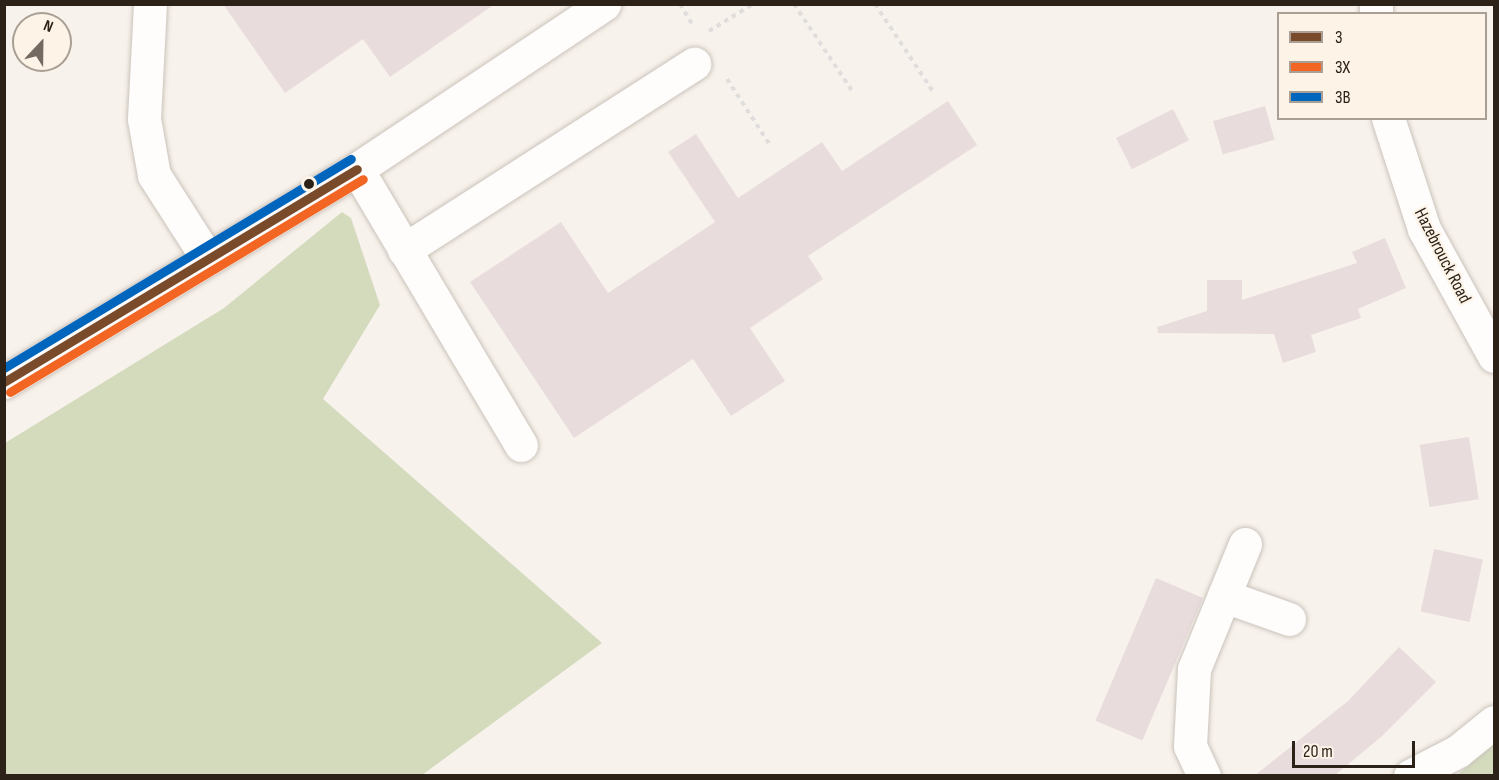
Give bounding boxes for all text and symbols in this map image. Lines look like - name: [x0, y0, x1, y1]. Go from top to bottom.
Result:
- north arrow: [12, 12, 72, 72]
- legend: [1277, 12, 1487, 120]
- text: N: [41, 16, 56, 37]
- text: 3: [1335, 27, 1343, 48]
- text: 3X: [1335, 57, 1350, 78]
- text: 3B: [1335, 87, 1351, 108]
- unlabelled marker: [303, 178, 315, 190]
- street label: Hazebrouck Road: [1409, 205, 1475, 307]
- scale bar: [1295, 729, 1418, 767]
- text: 20 m: [1303, 741, 1333, 762]

